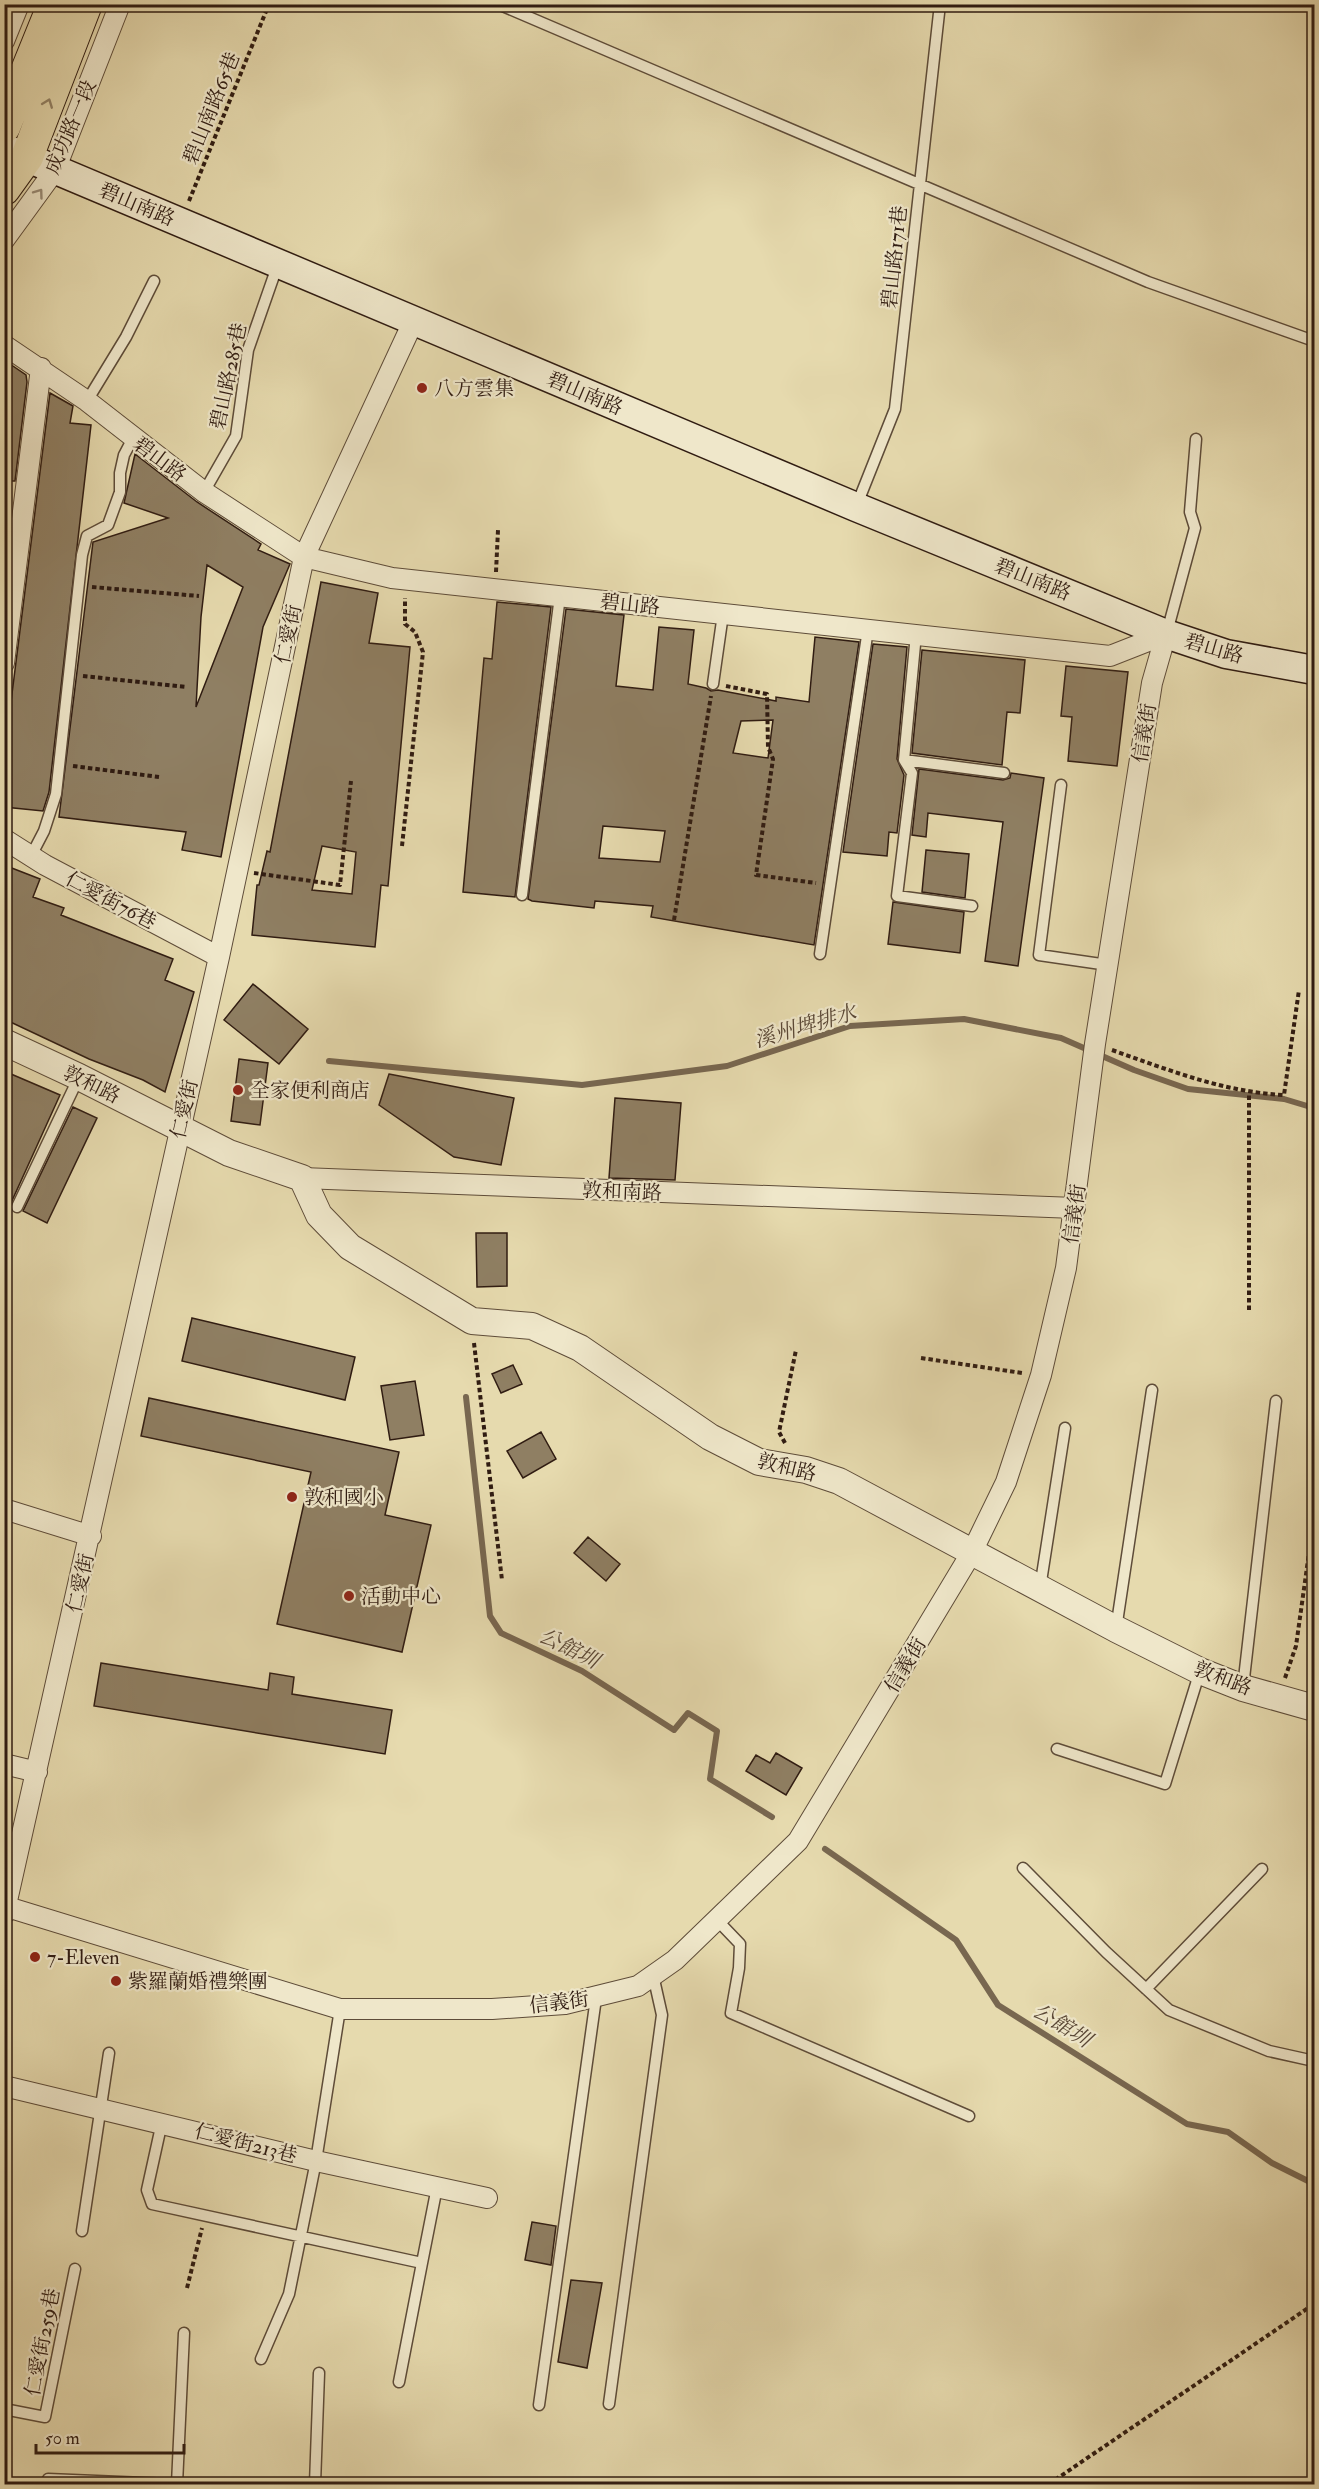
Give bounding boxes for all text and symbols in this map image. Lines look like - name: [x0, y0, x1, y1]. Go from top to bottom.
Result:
- street label: 碧山南路65巷: [178, 48, 245, 168]
- street label: 成功路一段: [39, 76, 102, 178]
- one-way arrow: [41, 98, 53, 109]
- street label: 碧山南路: [95, 177, 179, 232]
- one-way arrow: [31, 188, 42, 199]
- street label: 碧山路171巷: [877, 204, 912, 310]
- street label: 碧山路285巷: [205, 321, 252, 432]
- street label: 碧山南路: [543, 366, 627, 421]
- place label: 八方雲集: [434, 376, 514, 401]
- marker: 八方雲集: [415, 381, 429, 395]
- street label: 碧山路: [128, 431, 191, 487]
- street label: 碧山南路: [991, 553, 1075, 606]
- street label: 碧山路: [599, 589, 661, 620]
- street label: 仁愛街: [270, 602, 307, 666]
- street label: 碧山路: [1182, 628, 1246, 669]
- street label: 信義街: [1127, 701, 1162, 765]
- street label: 仁愛街76巷: [61, 866, 160, 935]
- water label: 溪州埤排水: [751, 998, 861, 1054]
- street label: 敦和路: [59, 1060, 124, 1109]
- street label: 仁愛街: [166, 1077, 203, 1141]
- place label: 全家便利商店: [250, 1078, 370, 1103]
- marker: 全家便利商店: [231, 1083, 245, 1097]
- street label: 敦和南路: [582, 1178, 662, 1205]
- street label: 信義街: [1058, 1183, 1091, 1246]
- street label: 敦和路: [755, 1448, 819, 1487]
- place label: 敦和國小: [304, 1485, 384, 1510]
- marker: 敦和國小: [285, 1490, 299, 1504]
- street label: 仁愛街: [62, 1551, 99, 1615]
- place label: 活動中心: [361, 1584, 441, 1609]
- marker: 活動中心: [342, 1589, 356, 1603]
- water label: 公館圳: [535, 1622, 606, 1676]
- street label: 信義街: [879, 1633, 932, 1697]
- street label: 敦和路: [1190, 1656, 1255, 1701]
- place label: 7-Eleven: [47, 1945, 120, 1970]
- marker: 7-Eleven: [28, 1950, 42, 1964]
- place label: 紫羅蘭婚禮樂團: [128, 1969, 268, 1994]
- marker: 紫羅蘭婚禮樂團: [109, 1974, 123, 1988]
- street label: 信義街: [528, 1986, 590, 2019]
- water label: 公館圳: [1028, 1997, 1098, 2055]
- street label: 仁愛街213巷: [192, 2119, 300, 2168]
- street label: 仁愛街259巷: [20, 2286, 65, 2398]
- scale bar: [36, 2417, 184, 2455]
- text: 50 m: [45, 2427, 80, 2450]

